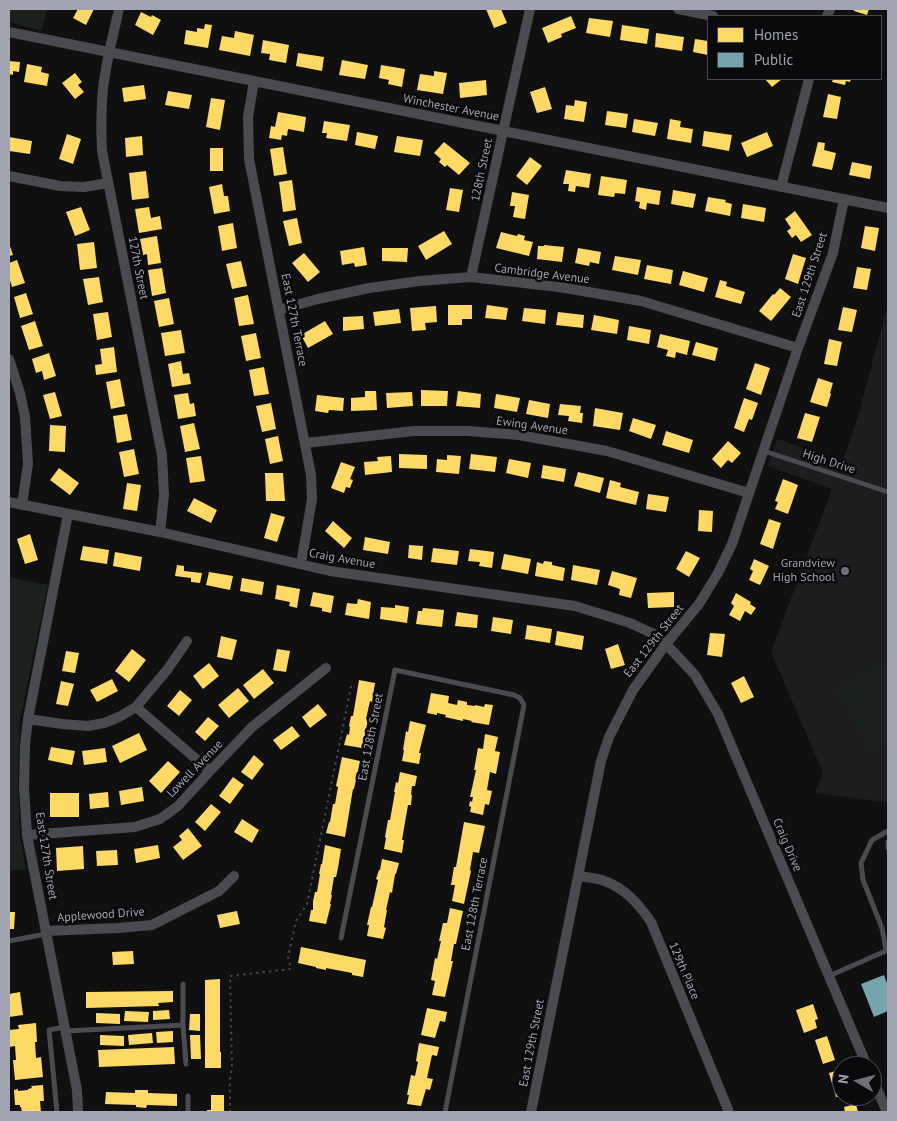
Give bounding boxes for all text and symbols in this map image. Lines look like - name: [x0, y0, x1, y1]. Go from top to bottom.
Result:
- legend: [707, 15, 882, 80]
- text: Homes: [754, 25, 798, 44]
- text: Public: [754, 50, 793, 69]
- street label: Winchester Avenue: [402, 92, 500, 124]
- street label: 128th Street: [468, 137, 496, 203]
- street label: East 129th Street: [789, 231, 831, 319]
- street label: 127th Street: [125, 235, 151, 301]
- street label: Cambridge Avenue: [494, 261, 590, 287]
- street label: East 127th Terrace: [278, 272, 310, 368]
- street label: Ewing Avenue: [495, 414, 569, 438]
- street label: High Drive: [801, 447, 857, 477]
- street label: Craig Avenue: [308, 546, 376, 572]
- place label: Grandview High School: [773, 557, 835, 585]
- marker: Grandview High School: [839, 565, 851, 577]
- street label: East 129th Street: [621, 602, 687, 680]
- street label: East 128th Street: [355, 692, 387, 782]
- street label: Lowell Avenue: [164, 737, 226, 801]
- street label: East 127th Street: [32, 811, 60, 901]
- street label: Craig Drive: [769, 816, 805, 874]
- street label: East 128th Terrace: [459, 856, 491, 952]
- street label: Applewood Drive: [57, 905, 145, 925]
- street label: 129th Place: [665, 940, 703, 1002]
- street label: East 129th Street: [516, 998, 548, 1088]
- north arrow: [832, 1056, 882, 1106]
- text: N: [834, 1073, 853, 1085]

